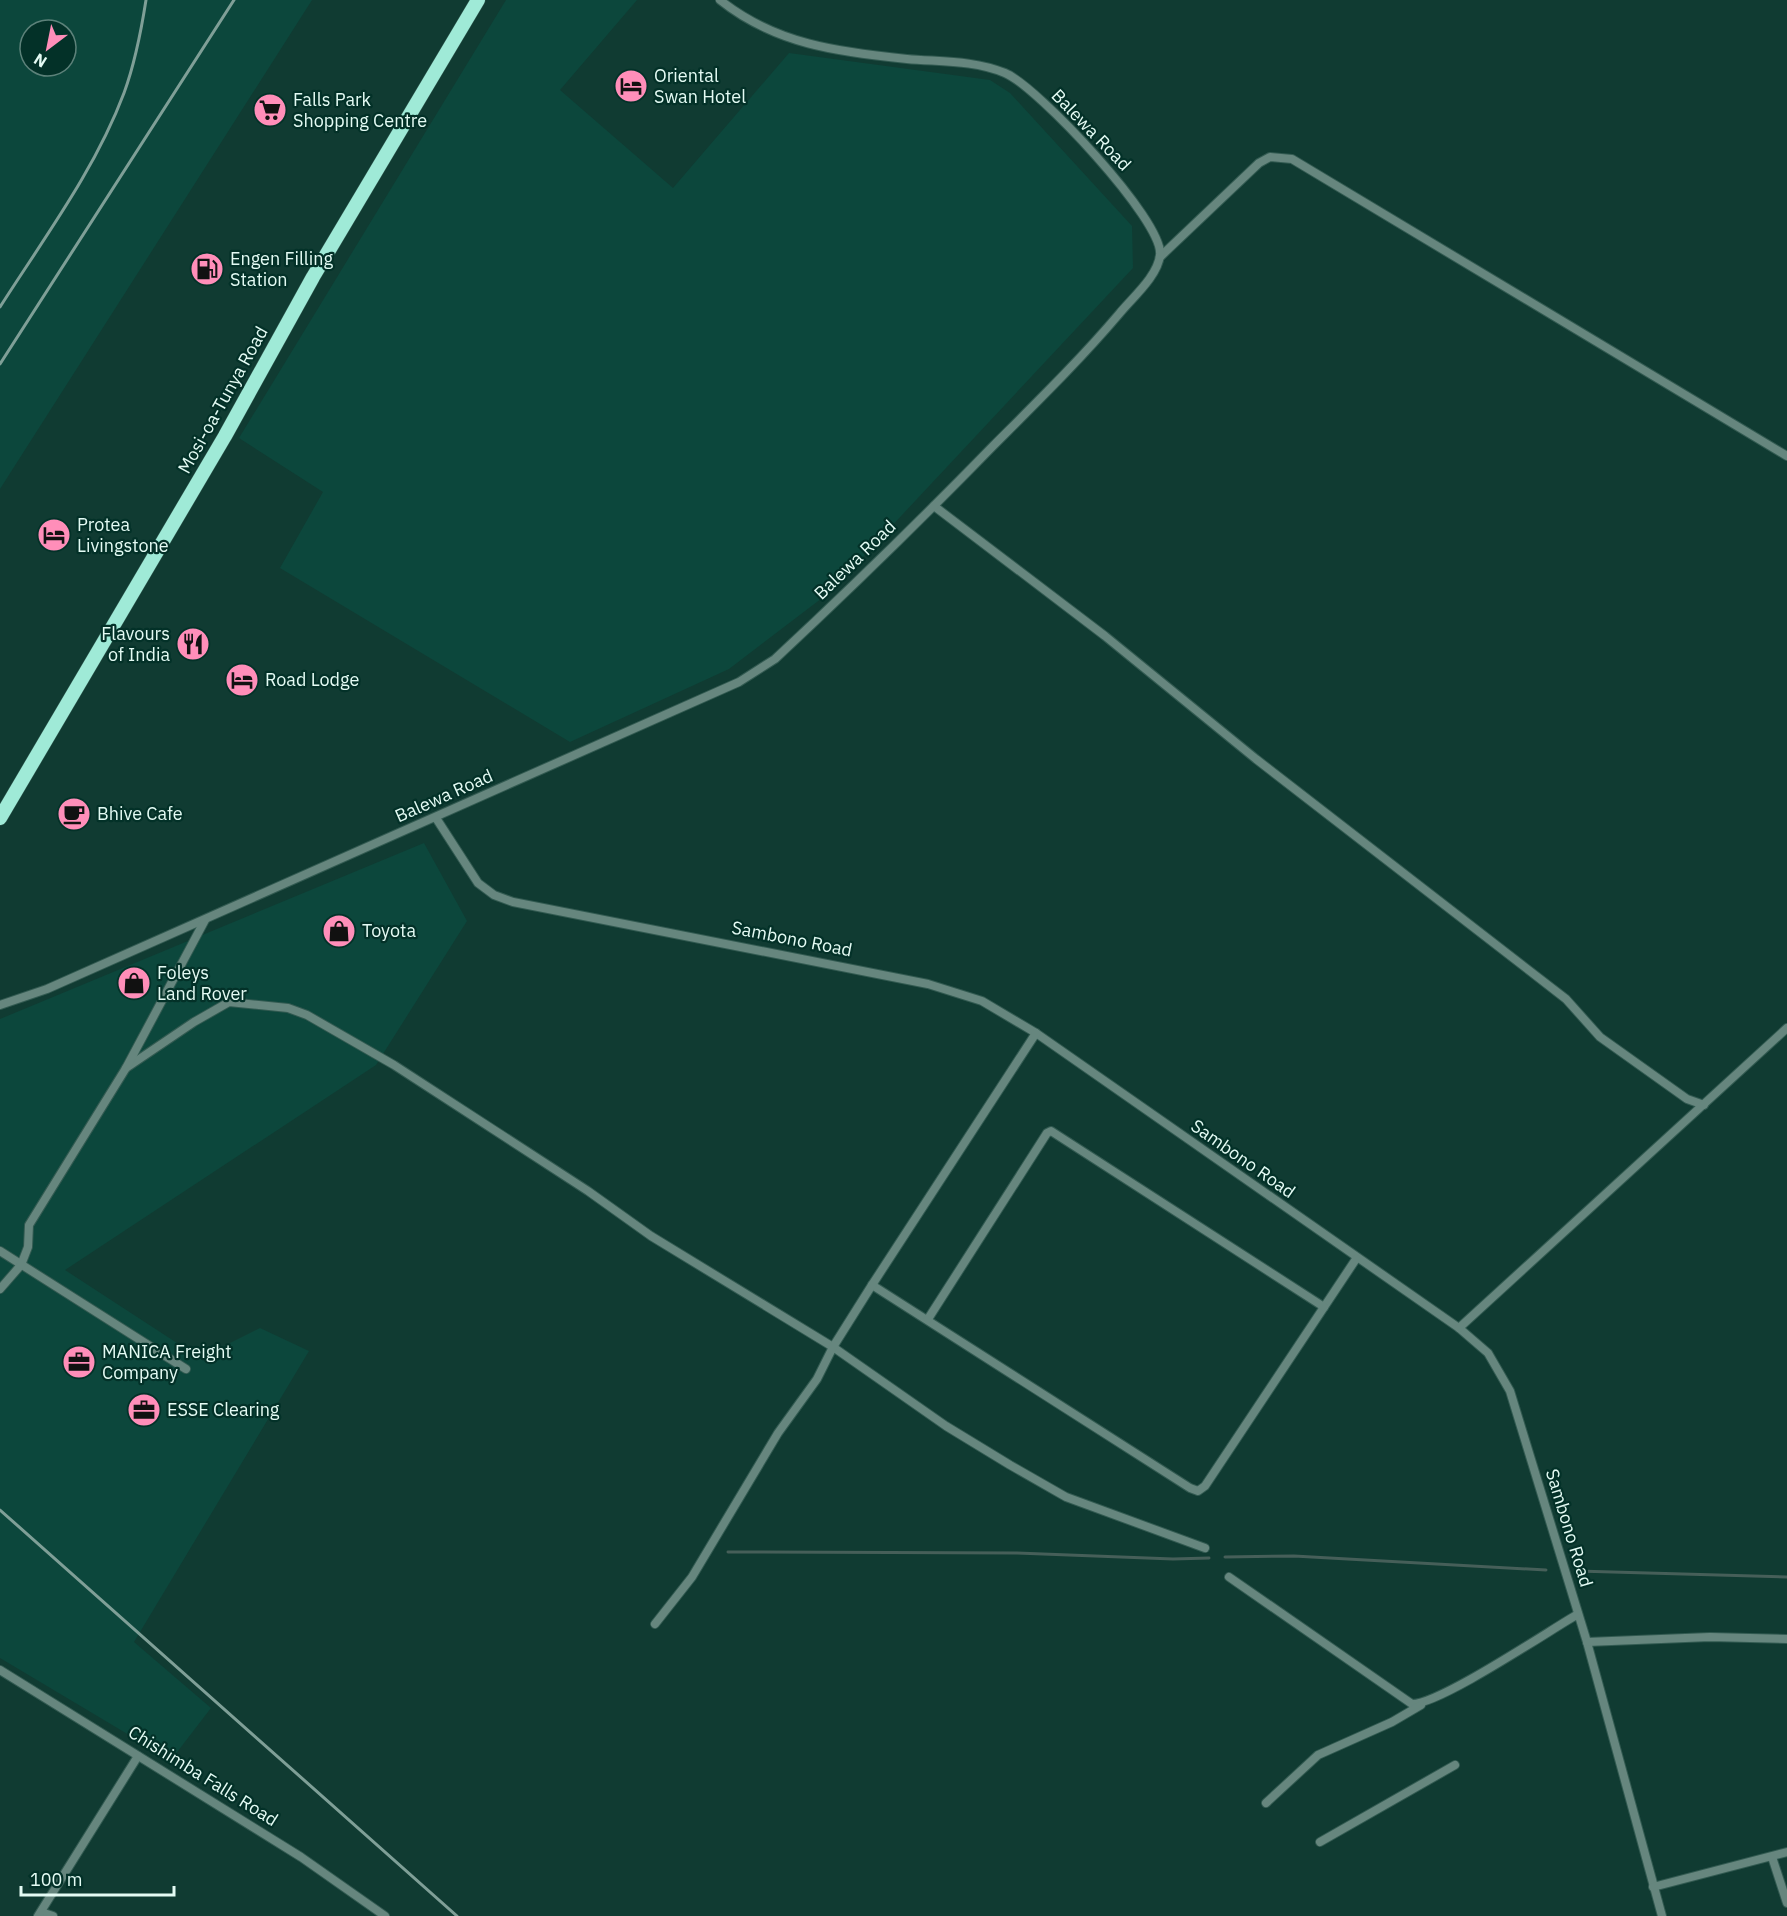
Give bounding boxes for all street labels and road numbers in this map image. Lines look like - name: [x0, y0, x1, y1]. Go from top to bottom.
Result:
- street label: Balewa Road: [1047, 84, 1136, 175]
- street label: Mosi-oa-Tunya Road: [173, 322, 273, 477]
- street label: Balewa Road: [809, 515, 900, 604]
- street label: Balewa Road: [391, 764, 496, 827]
- street label: Sambono Road: [730, 916, 854, 961]
- street label: Sambono Road: [1187, 1114, 1300, 1203]
- street label: Sambono Road: [1541, 1466, 1598, 1590]
- street label: Chishimba Falls Road: [124, 1720, 282, 1831]

